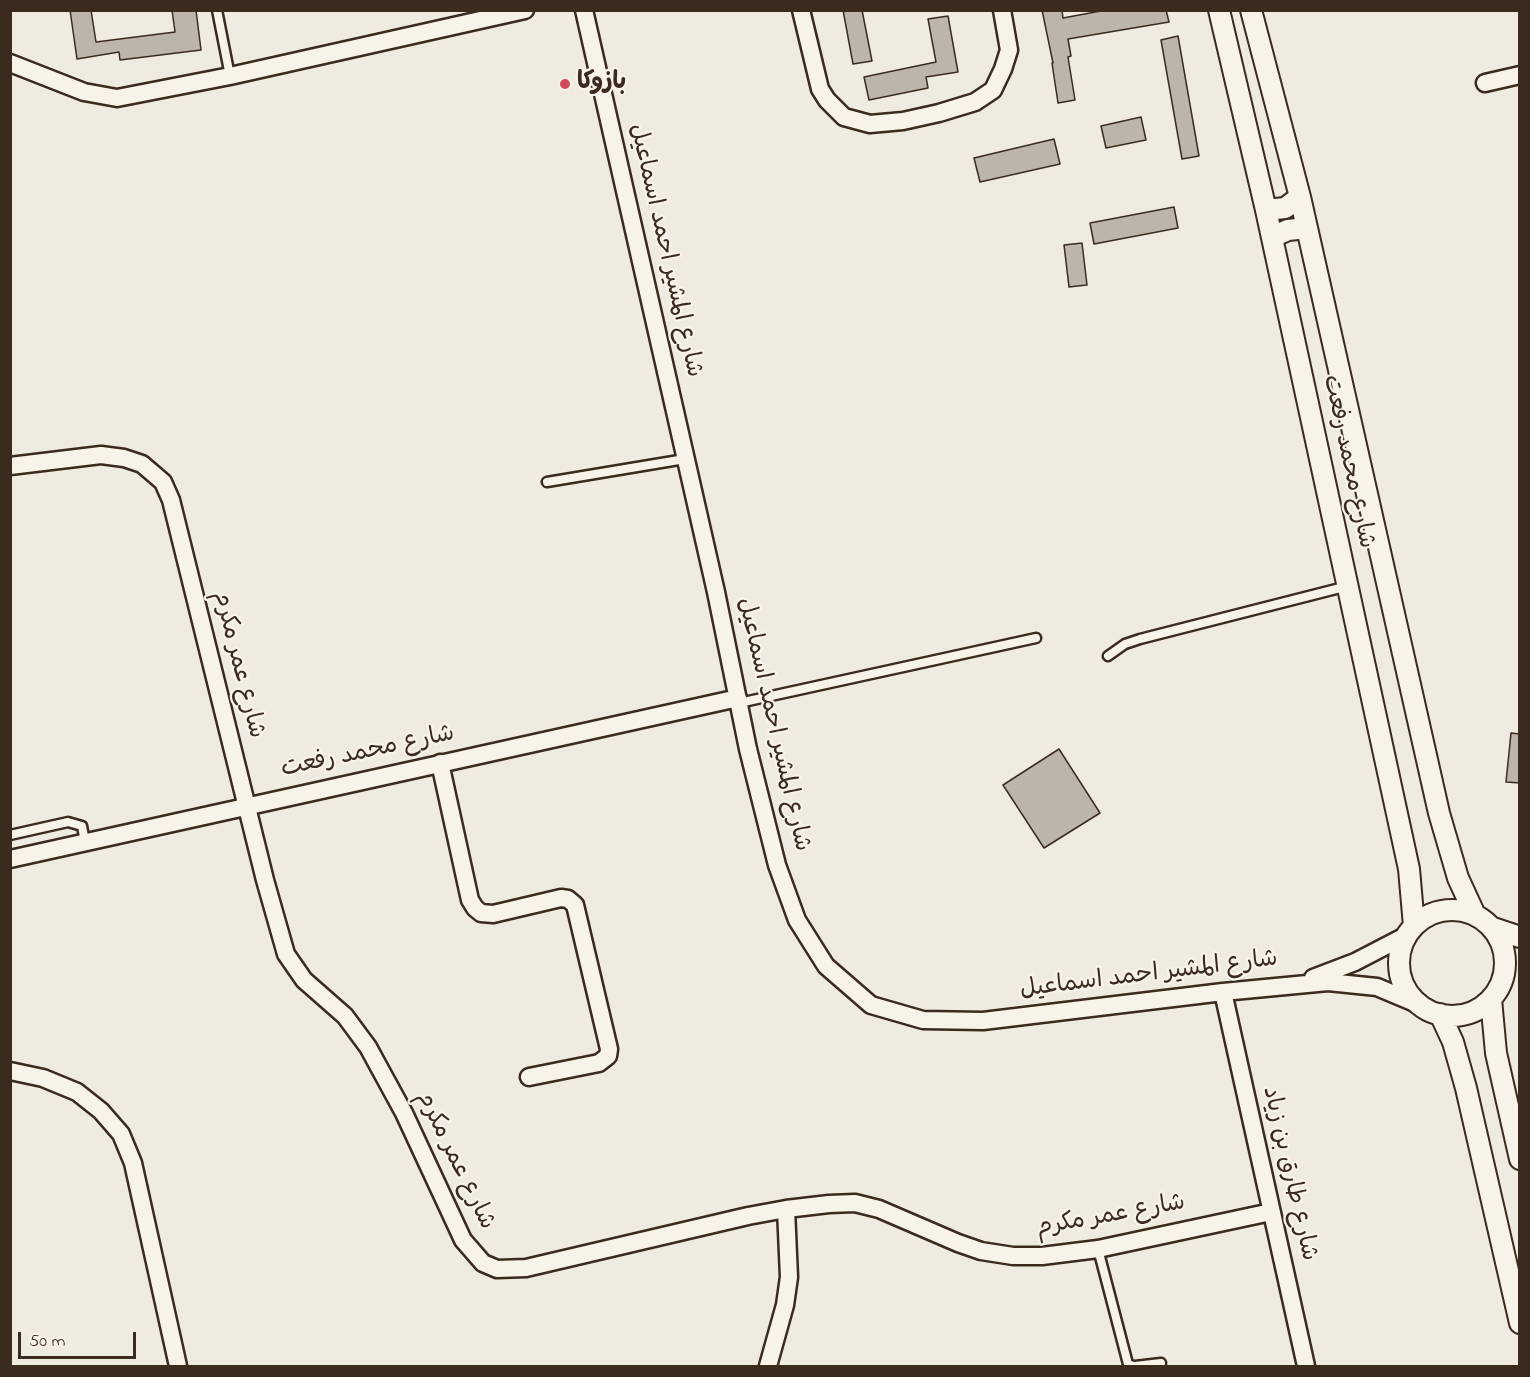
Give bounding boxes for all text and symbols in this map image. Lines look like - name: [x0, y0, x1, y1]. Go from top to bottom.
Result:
- place label: بازوكا: [577, 70, 626, 98]
- marker: بازوكا: [558, 77, 572, 91]
- street label: شارع المشير احمد اسماعيل: [621, 121, 707, 381]
- street label: شارع محمد رفعت: [1315, 373, 1379, 551]
- street label: شارع عمر مكرم: [205, 588, 269, 742]
- street label: شارع المشير احمد اسماعيل: [729, 595, 815, 855]
- street label: شارع محمد رفعت: [279, 721, 457, 785]
- street label: شارع المشير احمد اسماعيل: [1019, 946, 1279, 1006]
- street label: شارع طارق بن زياد: [1254, 1084, 1322, 1264]
- street label: شارع عمر مكرم: [408, 1087, 500, 1235]
- street label: شارع عمر مكرم: [1034, 1190, 1188, 1244]
- scale bar: [21, 1320, 140, 1358]
- text: 50 m: [29, 1329, 66, 1355]

